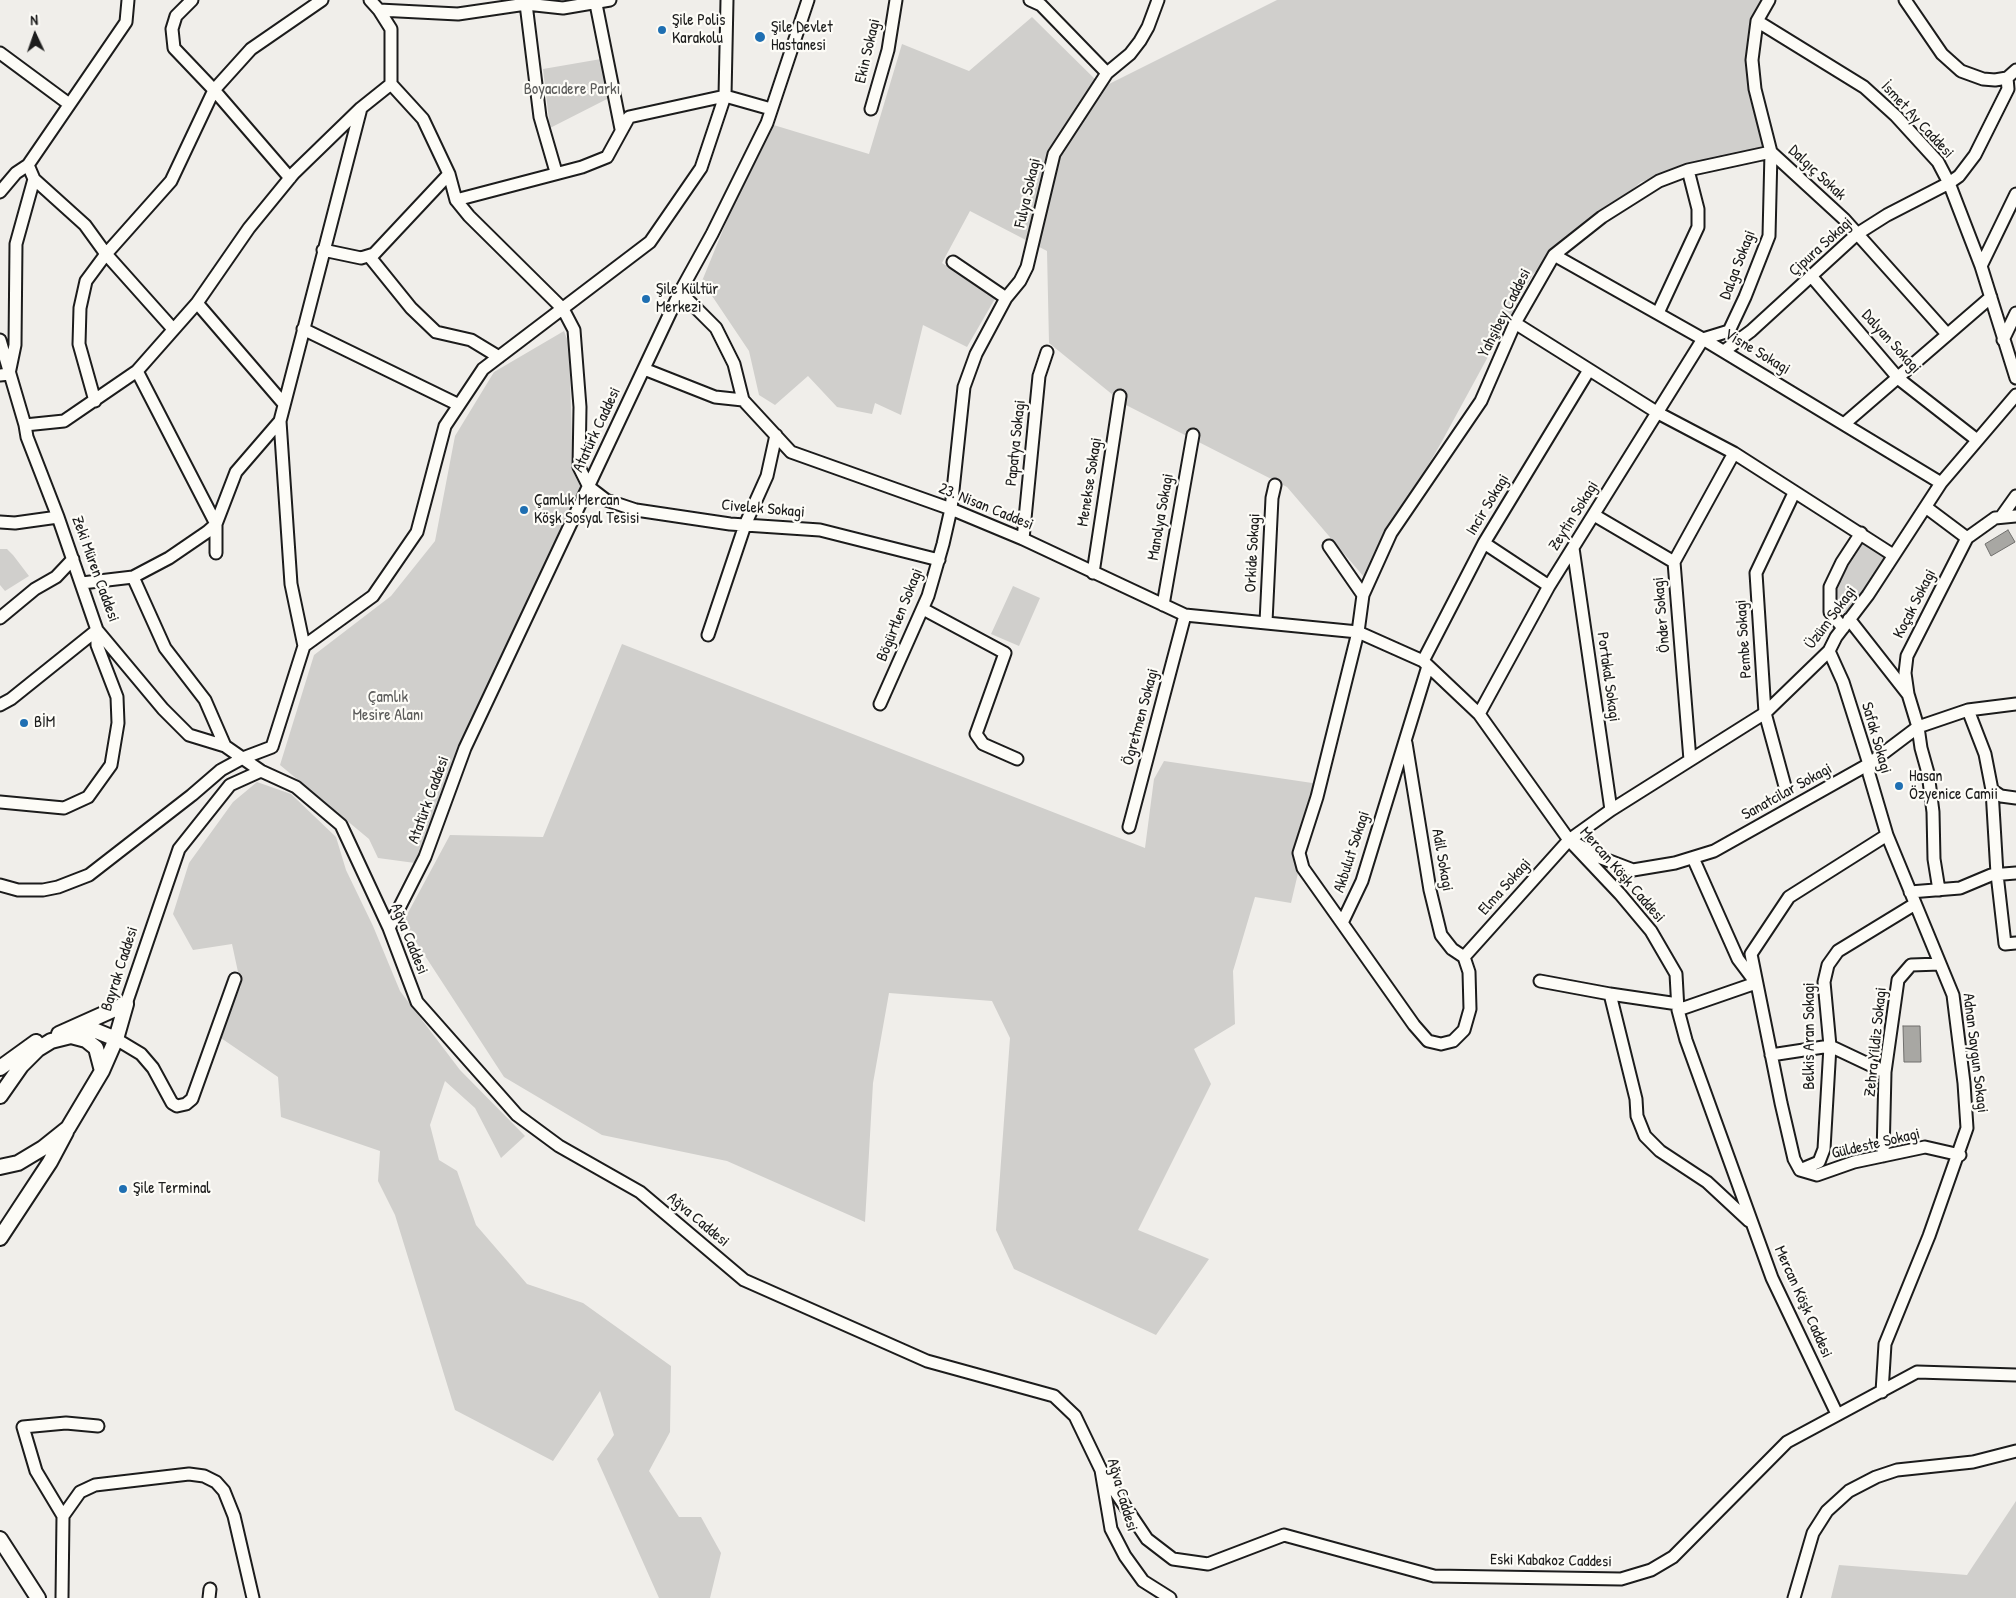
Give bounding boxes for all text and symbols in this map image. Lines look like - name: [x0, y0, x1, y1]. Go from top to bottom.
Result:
- north arrow: [10, 10, 60, 60]
- text: N: [30, 10, 38, 29]
- place label: Şile Polis Karakolu: [672, 11, 725, 49]
- street label: Ekin Sokagi: [851, 17, 885, 85]
- place label: Şile Devlet Hastanesi: [771, 18, 833, 56]
- marker: Şile Polis Karakolu: [656, 24, 668, 36]
- marker: Şile Devlet Hastanesi: [753, 30, 767, 44]
- street label: İsmet Ay Caddesi: [1876, 78, 1958, 162]
- park label: Boyacıdere Parkı: [524, 80, 620, 100]
- street label: Dalgıç Sokak: [1784, 141, 1850, 205]
- street label: Fulya Sokagi: [1011, 156, 1045, 230]
- street label: Çipura Sokagi: [1785, 213, 1857, 281]
- street label: Dalga Sokagi: [1716, 228, 1760, 302]
- street label: Yahşibey Caddesi: [1474, 265, 1536, 361]
- place label: Şile Kültür Merkezi: [656, 280, 718, 318]
- marker: Şile Kültür Merkezi: [640, 293, 652, 305]
- street label: Dalyan Sokagi: [1857, 306, 1925, 378]
- street label: Visne Sokagi: [1721, 325, 1793, 379]
- street label: Atatürk Caddesi: [569, 384, 625, 476]
- street label: Papatya Sokagi: [1002, 399, 1030, 487]
- street label: Menekse Sokagi: [1073, 436, 1107, 528]
- street label: Incir Sokagi: [1462, 471, 1514, 539]
- street label: Manolya Sokagi: [1144, 472, 1178, 562]
- street label: Zeytin Sokagi: [1545, 478, 1603, 554]
- street label: 23. Nisan Caddesi: [936, 479, 1036, 535]
- place label: Çamlık Mercan Köşk Sosyal Tesisi: [534, 491, 640, 529]
- street label: Civelek Sokagi: [721, 496, 805, 522]
- marker: Çamlık Mercan Köşk Sosyal Tesisi: [518, 504, 530, 516]
- street label: Zeki Müren Caddesi: [67, 513, 123, 625]
- street label: Orkide Sokagi: [1241, 513, 1265, 593]
- street label: Bögürtlen Sokagi: [873, 566, 927, 664]
- street label: Koçak Sokagi: [1889, 566, 1941, 642]
- street label: Önder Sokagi: [1649, 576, 1675, 654]
- street label: Üzüm Sokagi: [1801, 583, 1861, 653]
- street label: Pembe Sokagi: [1732, 599, 1756, 679]
- street label: Portakal Sokagi: [1592, 631, 1624, 723]
- street label: Ögretmen Sokagi: [1119, 666, 1163, 768]
- park label: Çamlık Mesire Alanı: [353, 688, 423, 726]
- street label: Safak Sokagi: [1857, 700, 1895, 776]
- place label: BİM: [34, 713, 55, 733]
- marker: BİM: [18, 717, 30, 729]
- street label: Atatürk Caddesi: [404, 754, 454, 846]
- street label: Sanatcilar Sokagi: [1739, 759, 1835, 825]
- place label: Hasan Özyenice Camii: [1909, 767, 1998, 805]
- marker: Hasan Özyenice Camii: [1893, 780, 1905, 792]
- street label: Akbulut Sokagi: [1330, 809, 1374, 895]
- street label: Mercan Köşk Caddesi: [1575, 823, 1669, 927]
- street label: Adil Sokagi: [1427, 827, 1457, 893]
- street label: Elma Sokagi: [1475, 855, 1535, 919]
- street label: Ağva Caddesi: [386, 901, 432, 977]
- street label: Bayrak Caddesi: [97, 924, 143, 1014]
- street label: Belkis Aran Sokagi: [1800, 982, 1820, 1090]
- street label: Zehra Yildiz Sokagi: [1861, 986, 1891, 1098]
- street label: Adnan Saygun Sokagi: [1958, 992, 1992, 1114]
- street label: Güldeste Sokagi: [1830, 1125, 1922, 1163]
- place label: Şile Terminal: [133, 1179, 210, 1199]
- marker: Şile Terminal: [117, 1183, 129, 1195]
- street label: Ağva Caddesi: [663, 1189, 733, 1251]
- street label: Mercan Köşk Caddesi: [1770, 1243, 1836, 1361]
- street label: Ağva Caddesi: [1102, 1456, 1142, 1534]
- street label: Eski Kabakoz Caddesi: [1490, 1550, 1612, 1572]

